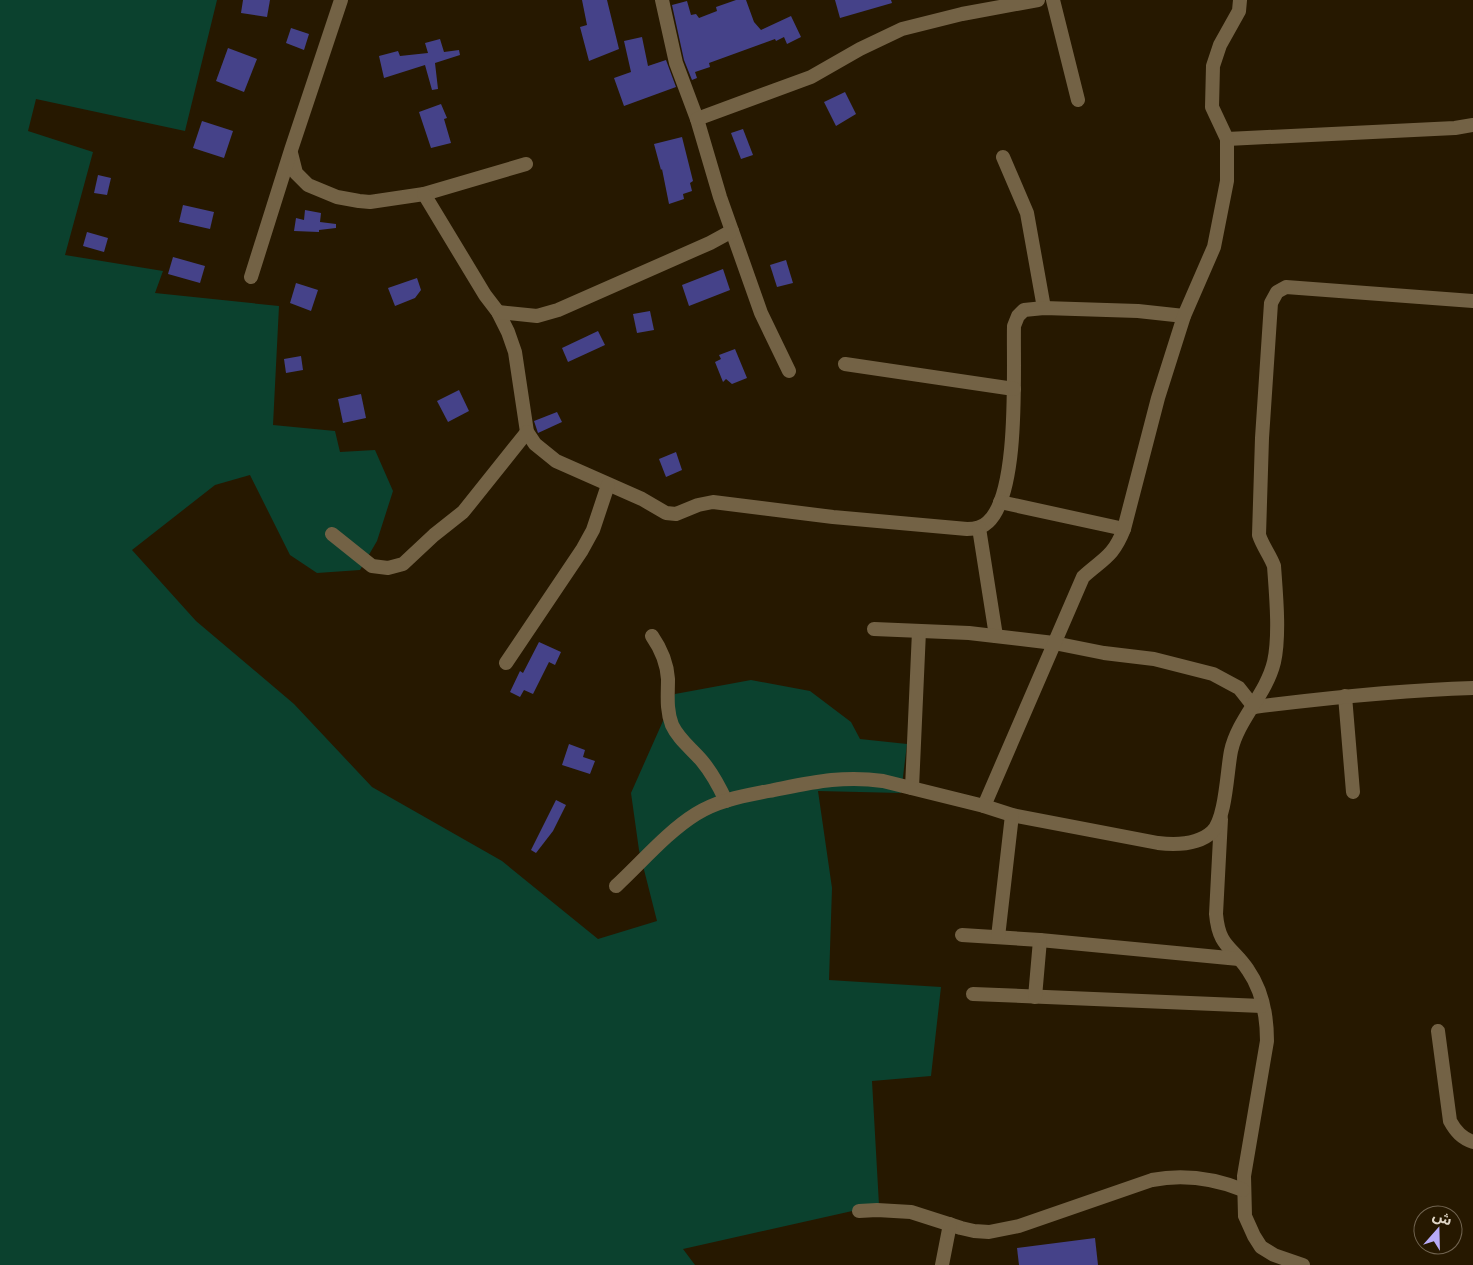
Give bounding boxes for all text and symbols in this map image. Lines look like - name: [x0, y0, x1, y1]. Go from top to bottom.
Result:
- north arrow: [1413, 1205, 1463, 1255]
- text: ش: [1431, 1207, 1454, 1229]

